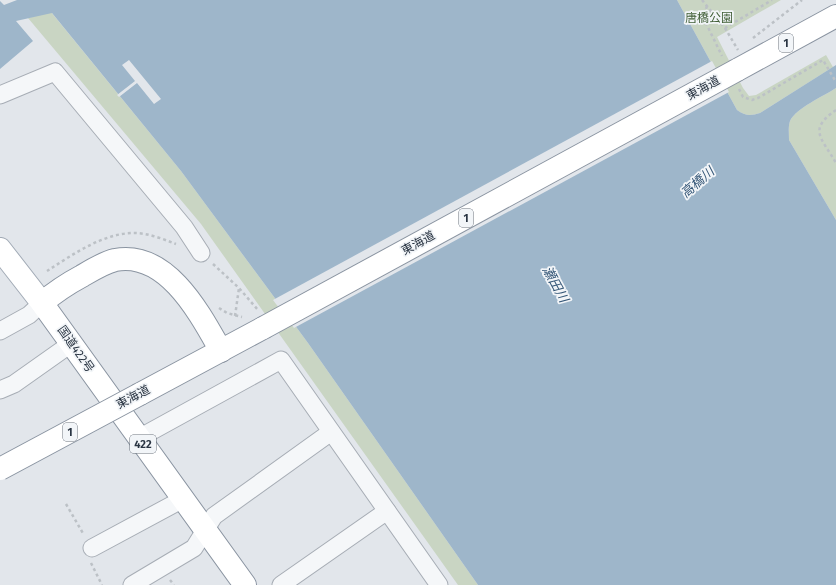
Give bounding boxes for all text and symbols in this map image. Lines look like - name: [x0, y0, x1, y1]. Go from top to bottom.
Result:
- park label: 唐橋公園: [685, 11, 733, 25]
- road number: 1: [779, 34, 793, 52]
- street label: 東海道: [684, 73, 722, 103]
- water label: 高橋川: [678, 163, 718, 201]
- road number: 1: [459, 209, 473, 227]
- street label: 東海道: [399, 228, 437, 258]
- water label: 瀬田川: [540, 264, 573, 307]
- street label: 国道422号: [55, 323, 97, 375]
- street label: 東海道: [114, 382, 152, 412]
- road number: 1: [63, 423, 77, 441]
- road number: 422: [130, 435, 156, 453]

